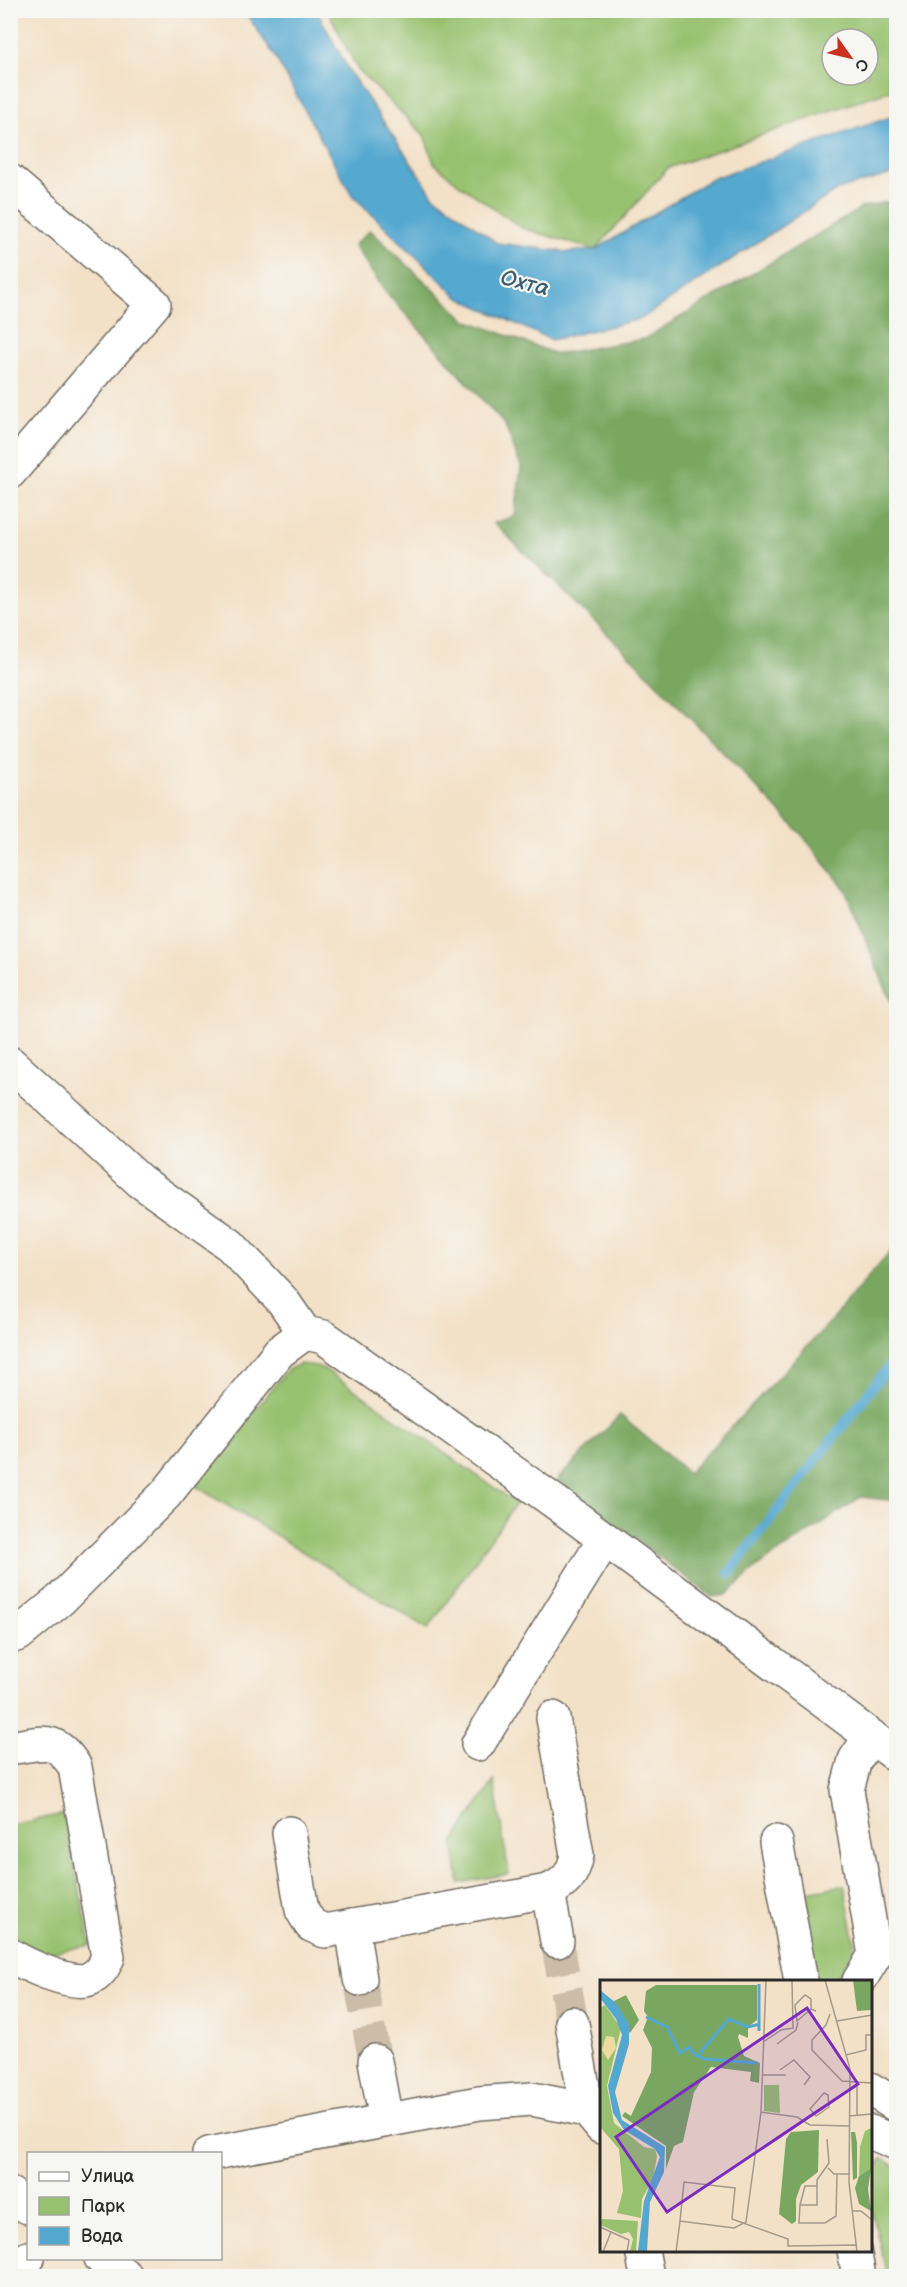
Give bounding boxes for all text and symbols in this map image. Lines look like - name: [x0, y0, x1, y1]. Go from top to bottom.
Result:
- north arrow: [820, 27, 880, 87]
- text: С: [850, 55, 872, 74]
- water label: Охта: [498, 264, 552, 302]
- inset map: [600, 1980, 871, 2251]
- legend: [27, 2152, 222, 2260]
- text: Улица: [81, 2166, 135, 2187]
- text: Парк: [81, 2196, 125, 2217]
- text: Вода: [81, 2226, 123, 2247]

